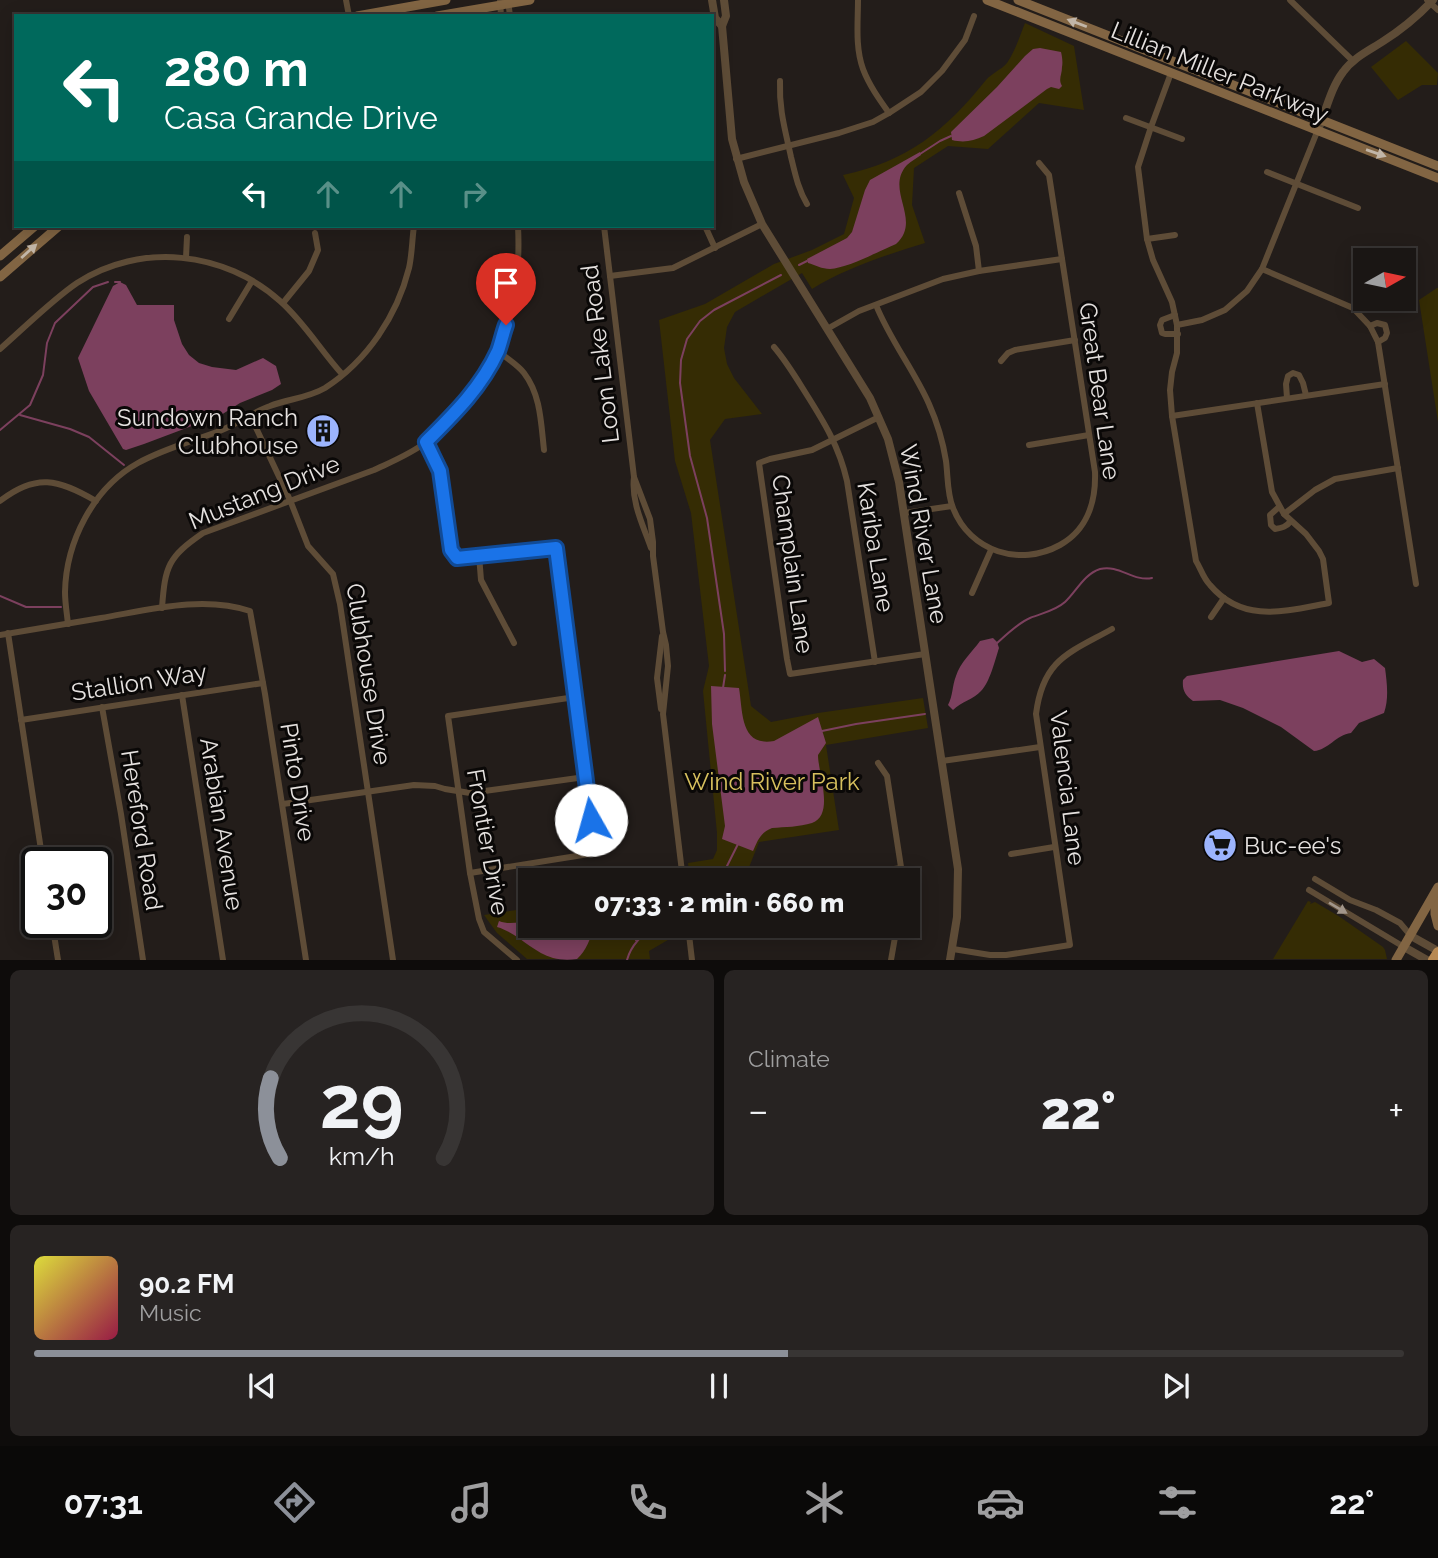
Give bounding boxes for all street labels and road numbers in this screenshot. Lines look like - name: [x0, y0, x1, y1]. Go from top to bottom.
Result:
- street label: Lillian Miller Parkway: [1107, 15, 1333, 129]
- street label: Loon Lake Road: [575, 263, 625, 445]
- street label: Great Bear Lane: [1073, 300, 1127, 482]
- street label: Wind River Lane: [894, 442, 954, 626]
- street label: Mustang Drive: [184, 449, 344, 535]
- street label: Champlain Lane: [766, 473, 820, 655]
- street label: Kariba Lane: [851, 480, 901, 614]
- street label: Clubhouse Drive: [340, 581, 398, 767]
- street label: Stallion Way: [69, 657, 209, 707]
- street label: Valencia Lane: [1044, 709, 1092, 867]
- street label: Pinto Drive: [274, 721, 322, 843]
- street label: Arabian Avenue: [194, 736, 250, 912]
- street label: Hereford Road: [115, 748, 169, 912]
- street label: Frontier Drive: [461, 767, 515, 917]

